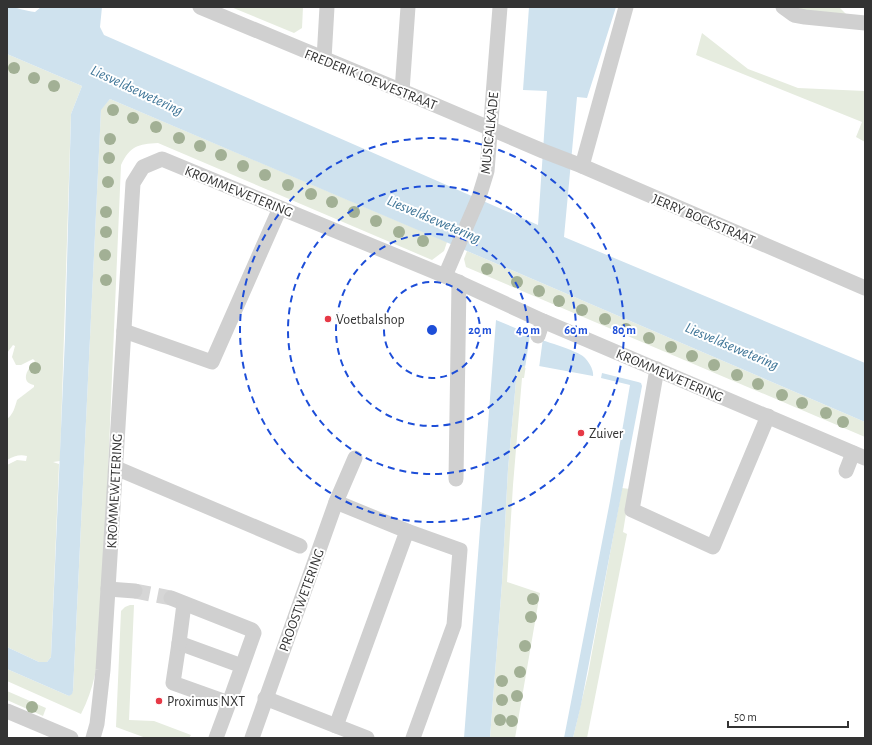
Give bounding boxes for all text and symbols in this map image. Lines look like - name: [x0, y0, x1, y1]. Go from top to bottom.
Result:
- street label: FREDERIK LOEWESTRAAT: [302, 47, 439, 113]
- water label: Liesveldsewetering: [88, 63, 185, 118]
- street label: MUSICALKADE: [479, 91, 501, 175]
- street label: KROMMEWETERING: [183, 164, 295, 220]
- street label: JERRY BOCKSTRAAT: [650, 192, 757, 248]
- water label: Liesveldsewetering: [385, 193, 483, 246]
- place label: Voetbalshop: [336, 313, 405, 327]
- marker: Voetbalshop: [323, 314, 333, 324]
- water label: Liesveldsewetering: [683, 320, 781, 373]
- centre of rings: [425, 323, 439, 337]
- text: 20 m: [468, 324, 492, 336]
- text: 40 m: [516, 324, 540, 336]
- text: 60 m: [564, 324, 588, 336]
- text: 80 m: [612, 324, 636, 336]
- street label: KROMMEWETERING: [614, 347, 725, 405]
- place label: Zuiver: [589, 427, 624, 441]
- marker: Zuiver: [576, 428, 586, 438]
- street label: KROMMEWETERING: [105, 433, 125, 549]
- street label: PROOSTWETERING: [277, 547, 327, 654]
- place label: Proximus NXT: [167, 695, 245, 709]
- marker: Proximus NXT: [154, 696, 164, 706]
- scale bar: [728, 703, 848, 729]
- text: 50 m: [734, 711, 757, 723]

